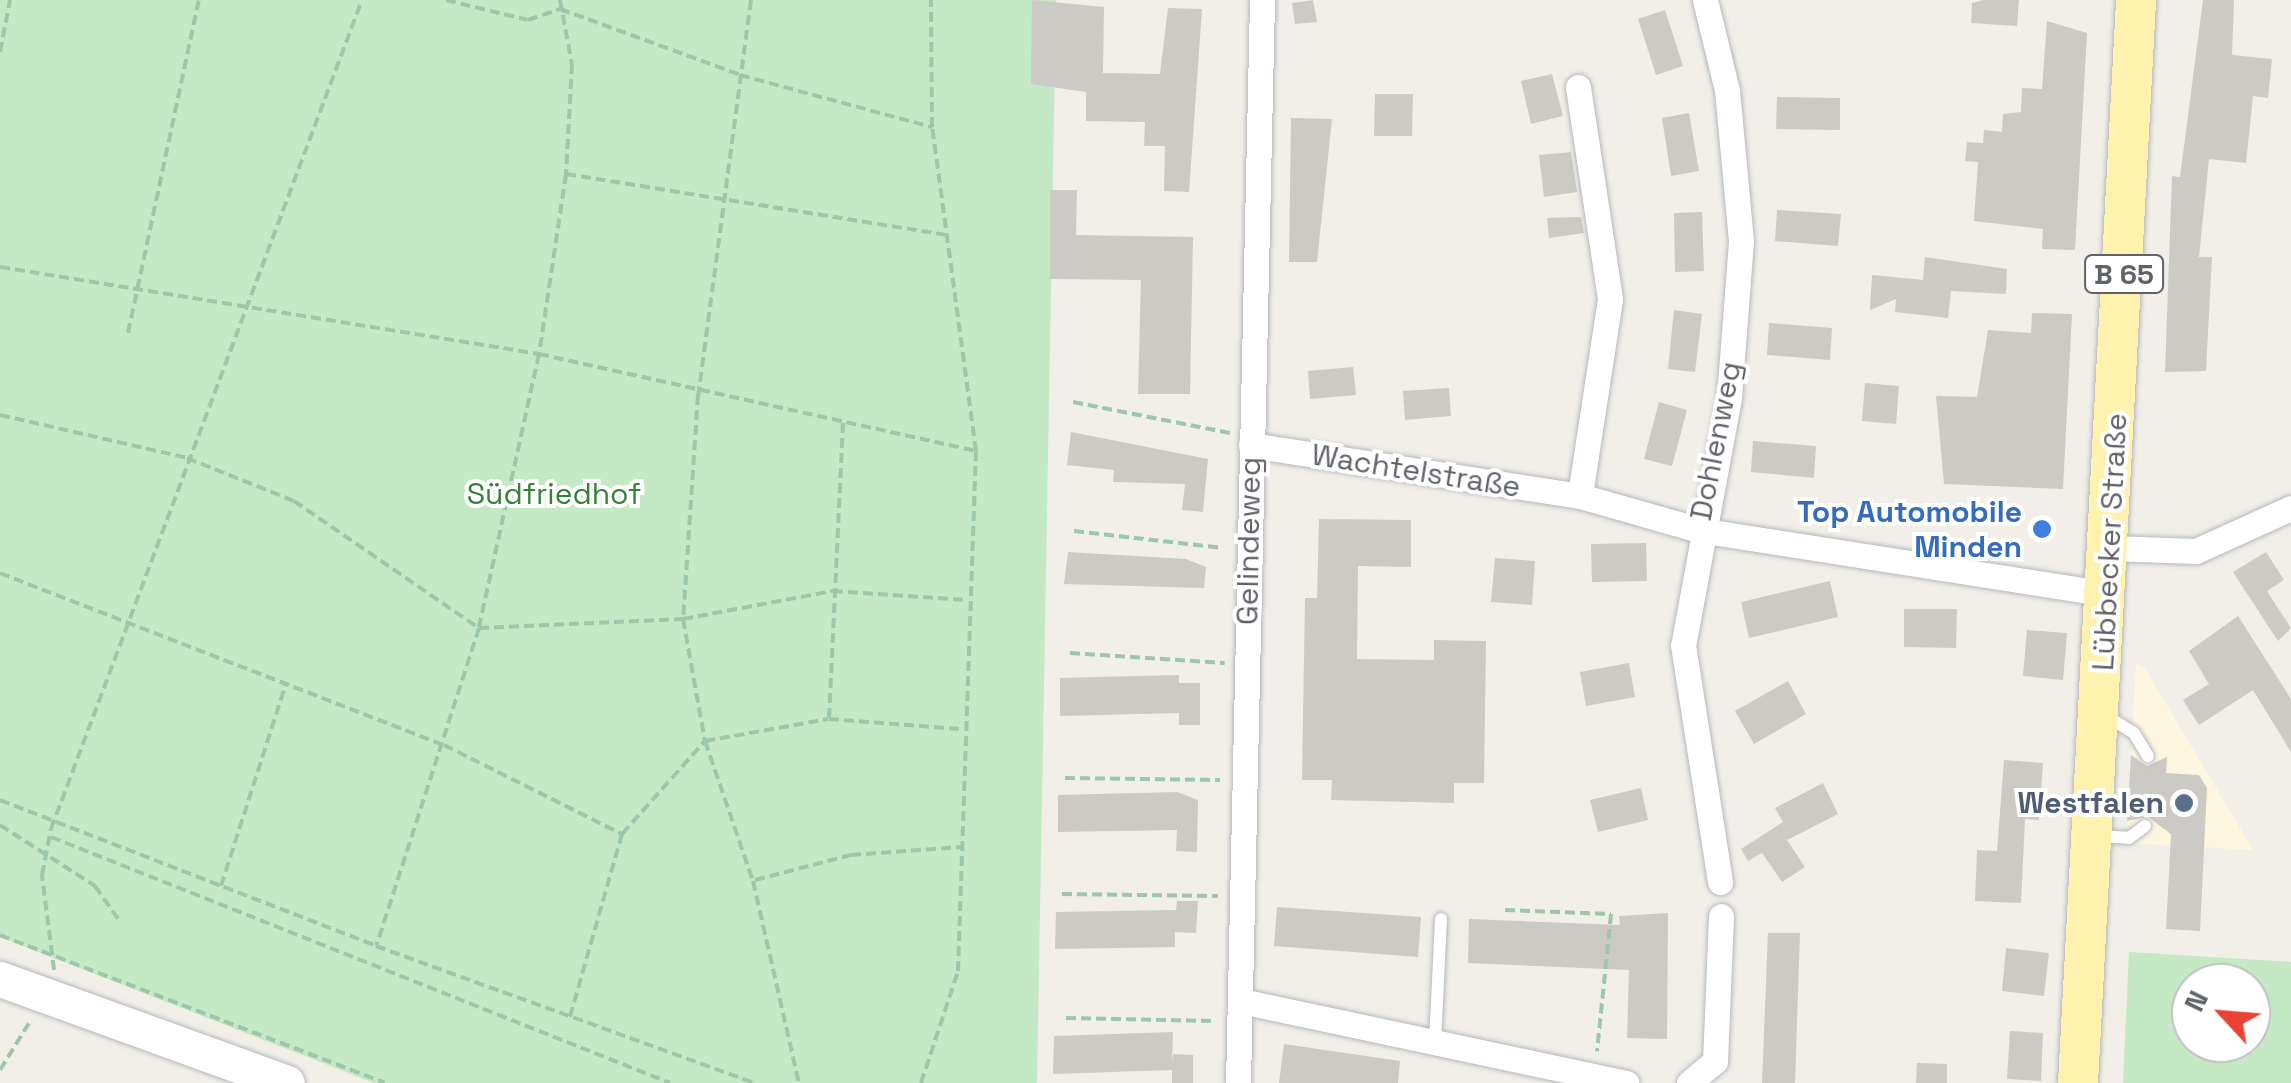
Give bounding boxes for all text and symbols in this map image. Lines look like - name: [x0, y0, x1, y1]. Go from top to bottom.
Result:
- road number: B 65: [2084, 251, 2164, 297]
- street label: Dohlenweg: [1683, 359, 1749, 523]
- street label: Lübbecker Straße: [2085, 412, 2135, 672]
- street label: Wachtelstraße: [1309, 437, 1523, 505]
- street label: Gelindeweg: [1230, 457, 1268, 625]
- park label: Südfriedhof: [467, 476, 641, 512]
- place label: Top Automobile Minden: [1797, 494, 2022, 564]
- marker: Top Automobile Minden: [2031, 518, 2053, 540]
- place label: Westfalen: [2018, 785, 2164, 821]
- marker: Westfalen: [2173, 792, 2195, 814]
- north arrow: [2171, 963, 2271, 1063]
- text: N: [2176, 984, 2216, 1017]

